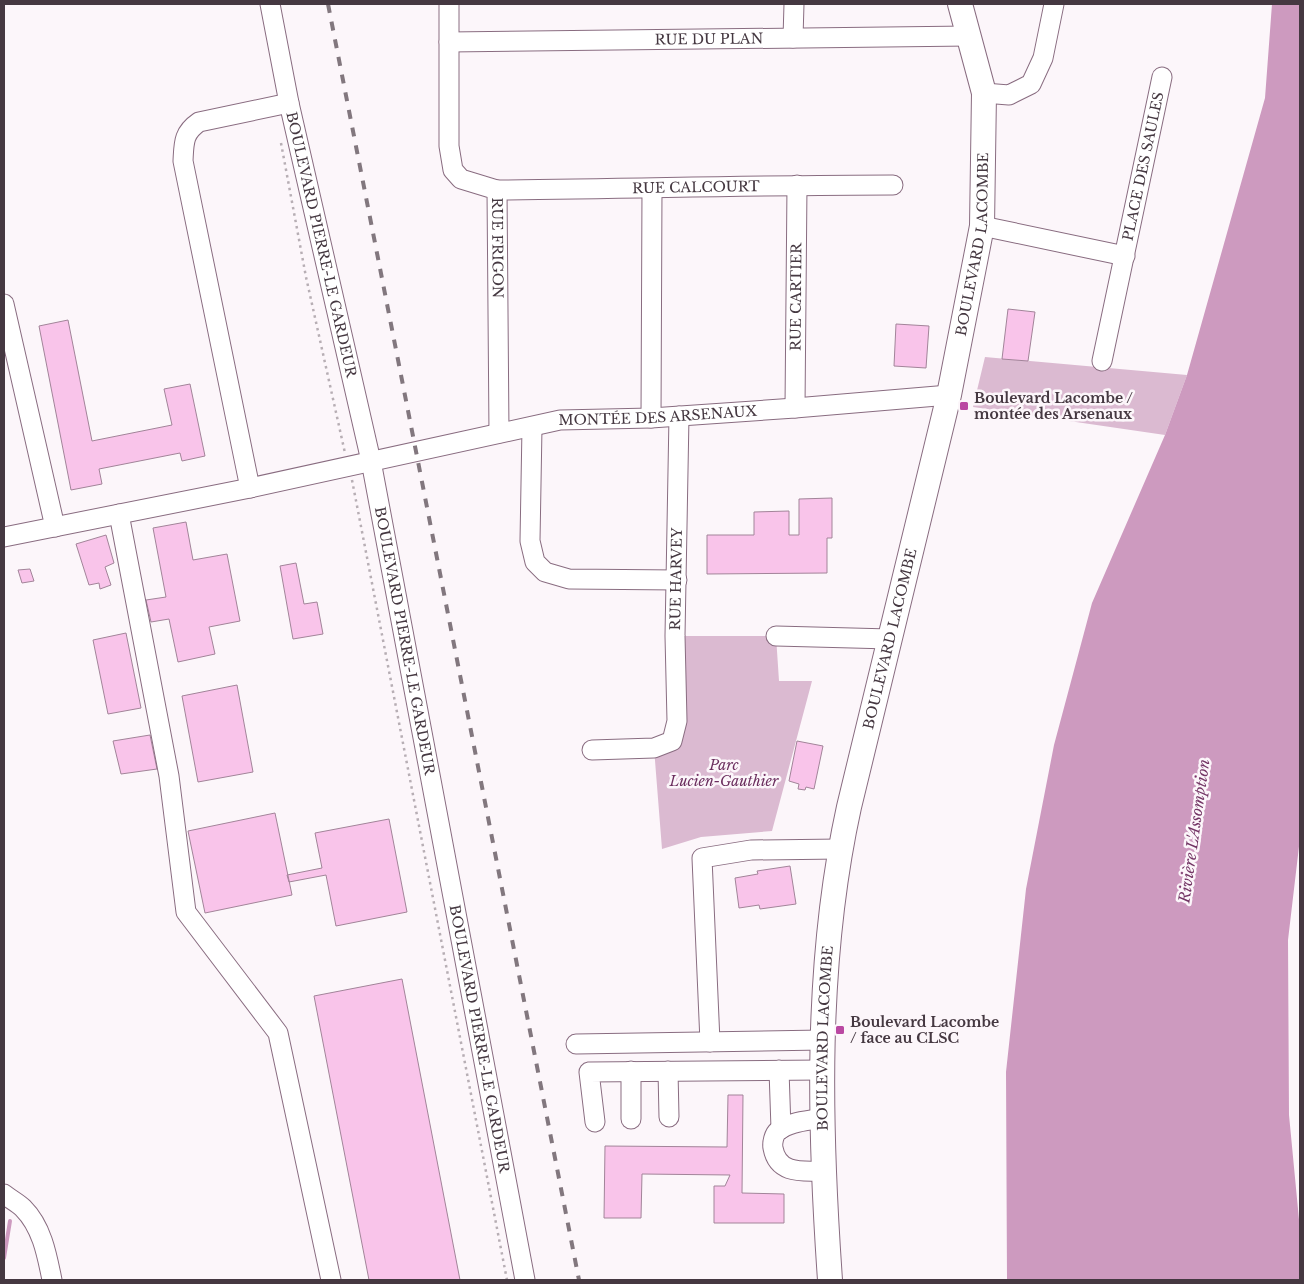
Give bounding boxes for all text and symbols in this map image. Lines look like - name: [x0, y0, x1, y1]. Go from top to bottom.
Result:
- street label: RUE DU PLAN: [655, 29, 764, 49]
- street label: PLACE DES SAULES: [1119, 90, 1168, 242]
- street label: BOULEVARD PIERRE-LE GARDEUR: [282, 110, 361, 380]
- street label: BOULEVARD LACOMBE: [952, 152, 992, 338]
- street label: RUE CALCOURT: [632, 177, 760, 197]
- street label: RUE FRIGON: [488, 197, 507, 299]
- street label: RUE CARTIER: [787, 242, 805, 351]
- place label: Boulevard Lacombe / montée des Arsenaux: [974, 389, 1133, 423]
- marker: Boulevard Lacombe / montée des Arsenaux: [958, 400, 970, 412]
- street label: MONTÉE DES ARSENAUX: [558, 402, 758, 429]
- street label: BOULEVARD PIERRE-LE GARDEUR: [371, 505, 439, 777]
- street label: RUE HARVEY: [666, 527, 686, 630]
- street label: BOULEVARD LACOMBE: [859, 547, 920, 731]
- park label: Parc Lucien-Gauthier: [669, 756, 779, 790]
- water label: Rivière L'Assomption: [1174, 758, 1214, 905]
- street label: BOULEVARD PIERRE-LE GARDEUR: [446, 903, 514, 1175]
- street label: BOULEVARD LACOMBE: [813, 945, 837, 1131]
- place label: Boulevard Lacombe / face au CLSC: [850, 1013, 999, 1047]
- marker: Boulevard Lacombe / face au CLSC: [834, 1024, 846, 1036]

